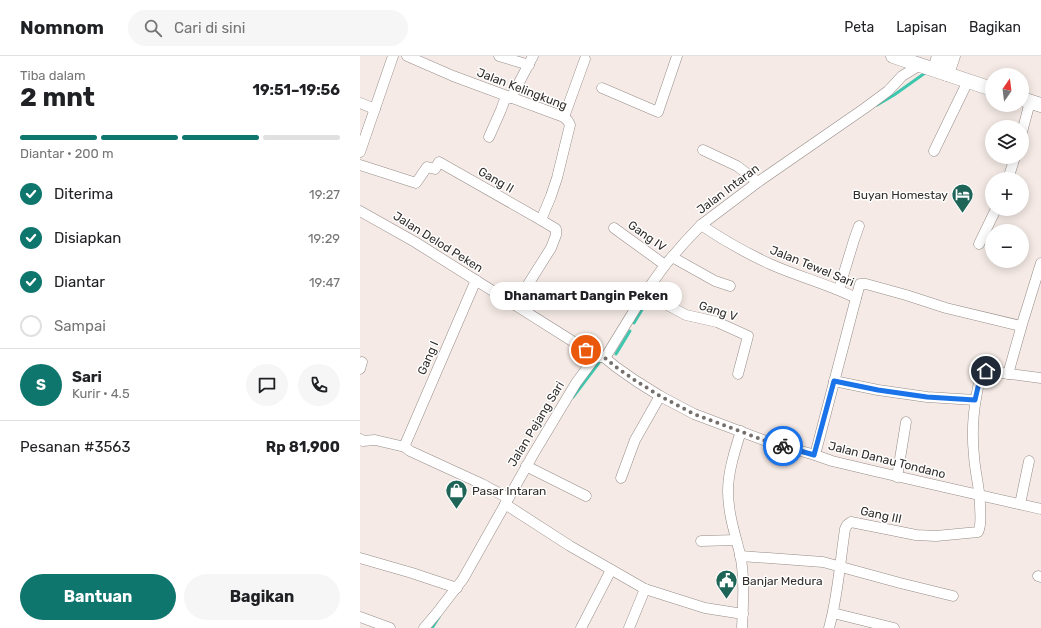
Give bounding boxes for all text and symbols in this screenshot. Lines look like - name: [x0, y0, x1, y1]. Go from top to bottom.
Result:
- search box: [128, 10, 408, 46]
- text: Nomnom: [20, 16, 104, 39]
- icon: search: [142, 17, 164, 39]
- text: Cari di sini: [174, 19, 245, 37]
- text: Peta: [844, 19, 874, 36]
- text: Lapisan: [896, 19, 947, 36]
- text: Bagikan: [969, 19, 1021, 36]
- street label: Jalan Kelingkung: [475, 65, 569, 113]
- text: Tiba dalam: [20, 68, 86, 83]
- north arrow: [985, 68, 1029, 112]
- map controls: [985, 68, 1029, 268]
- text: 19:51–19:56: [253, 81, 340, 99]
- text: 2 mnt: [20, 82, 95, 113]
- button: layers: [985, 120, 1029, 164]
- text: Diantar · 200 m: [20, 146, 114, 161]
- street label: Jalan Intaran: [694, 161, 762, 217]
- street label: Gang II: [476, 164, 516, 196]
- button: +: [985, 172, 1029, 216]
- hotel icon: Buyan Homestay: [950, 182, 976, 215]
- icon: check: [20, 183, 42, 205]
- text: Diterima: [54, 185, 113, 203]
- text: 19:27: [309, 187, 340, 202]
- place label: Buyan Homestay: [853, 188, 948, 202]
- street label: Jalan Delod Peken: [391, 209, 485, 275]
- street label: Gang IV: [625, 218, 669, 254]
- button: −: [985, 224, 1029, 268]
- icon: check: [20, 227, 42, 249]
- text: Disiapkan: [54, 229, 121, 247]
- text: 19:29: [308, 231, 340, 246]
- street label: Jalan Tewel Sari: [768, 243, 856, 289]
- icon: check: [20, 271, 42, 293]
- text: Diantar: [54, 273, 105, 291]
- text: 19:47: [309, 275, 340, 290]
- callout: Dhanamart Dangin Peken: [490, 282, 682, 310]
- text: Dhanamart Dangin Peken: [504, 288, 668, 303]
- street label: Gang V: [697, 298, 739, 324]
- text: Sampai: [54, 317, 106, 335]
- pin: [569, 333, 603, 367]
- street label: Gang I: [415, 339, 441, 377]
- icon: bag: [575, 339, 597, 361]
- pin: [969, 354, 1003, 388]
- icon: home: [975, 360, 997, 382]
- button: chat: [246, 364, 288, 406]
- button: phone: [298, 364, 340, 406]
- text: Sari: [72, 368, 102, 386]
- text: S: [36, 376, 46, 394]
- street label: Jalan Pejang Sari: [505, 379, 567, 469]
- text: Kurir · 4.5: [72, 386, 130, 401]
- courier: [763, 426, 803, 466]
- icon: bike: [772, 435, 794, 457]
- text: Pesanan #3563: [20, 438, 130, 456]
- text: Rp 81,900: [266, 438, 340, 456]
- street label: Jalan Danau Tondano: [827, 439, 947, 481]
- shop icon: Pasar Intaran: [443, 478, 469, 511]
- place label: Pasar Intaran: [472, 484, 546, 498]
- street label: Gang III: [859, 504, 903, 526]
- public building icon: Banjar Medura: [713, 568, 739, 601]
- button: Bantuan: [20, 574, 176, 620]
- button: Bagikan: [184, 574, 340, 620]
- place label: Banjar Medura: [742, 574, 823, 588]

